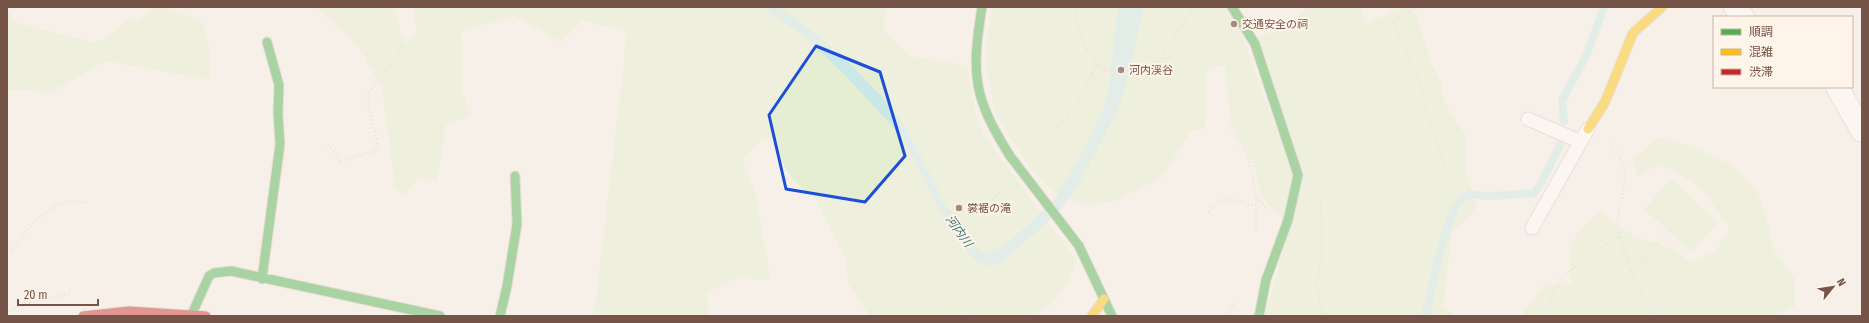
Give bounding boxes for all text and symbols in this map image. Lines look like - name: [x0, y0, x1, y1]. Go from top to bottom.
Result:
- legend: [1713, 16, 1853, 88]
- place label: 交通安全の祠: [1242, 18, 1308, 31]
- marker: 交通安全の祠: [1229, 19, 1239, 29]
- text: 順調: [1749, 25, 1773, 39]
- text: 混雑: [1749, 45, 1773, 59]
- place label: 河内渓谷: [1129, 64, 1173, 77]
- marker: 河内渓谷: [1116, 65, 1126, 75]
- text: 渋滞: [1749, 65, 1773, 79]
- place label: 裳裾の滝: [967, 202, 1011, 215]
- marker: 裳裾の滝: [954, 203, 964, 213]
- water label: 河内川: [943, 212, 976, 251]
- north arrow: [1813, 267, 1853, 307]
- text: N: [1834, 276, 1849, 288]
- scale bar: [18, 281, 98, 307]
- text: 20 m: [24, 288, 48, 302]

